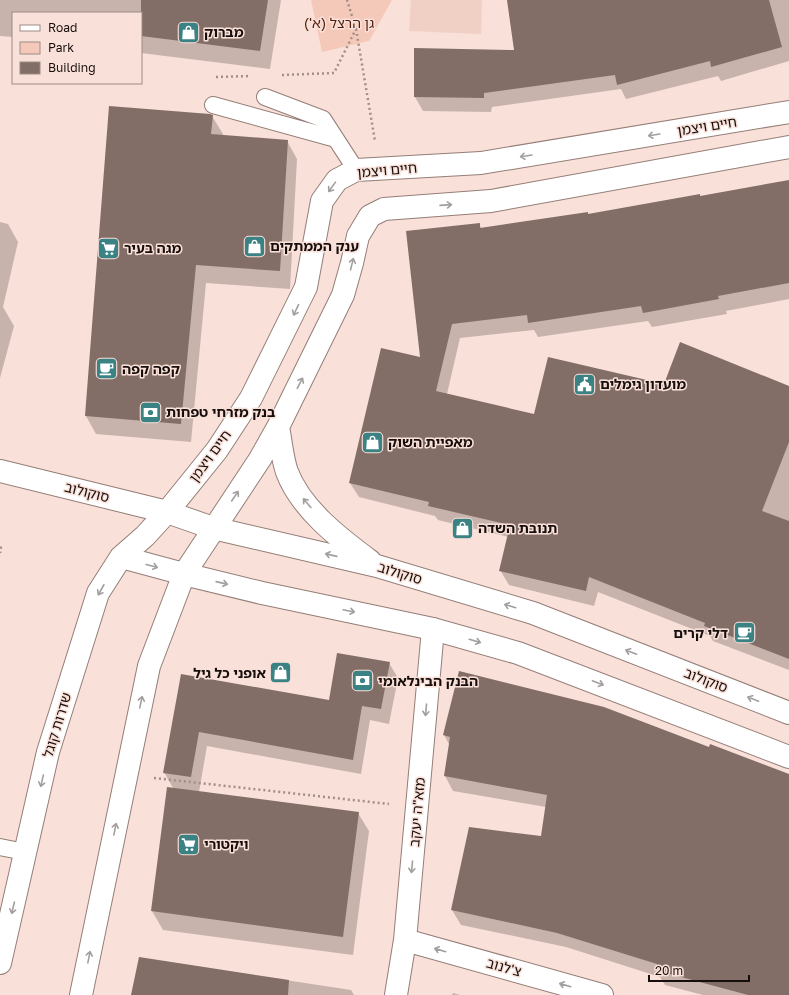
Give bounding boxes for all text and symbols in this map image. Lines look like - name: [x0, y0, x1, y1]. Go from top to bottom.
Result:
- legend: [12, 12, 142, 84]
- park label: גן הרצל (א'): [304, 14, 374, 31]
- shop icon: מברוק: [176, 19, 202, 45]
- text: Road: [48, 20, 77, 35]
- place label: מברוק: [204, 23, 244, 40]
- text: Park: [48, 40, 74, 55]
- text: Building: [48, 60, 96, 75]
- street label: חיים ויצמן: [676, 112, 738, 139]
- one-way arrow: [648, 131, 661, 139]
- one-way arrow: [520, 152, 533, 160]
- street label: חיים ויצמן: [356, 158, 418, 181]
- one-way arrow: [328, 181, 336, 192]
- one-way arrow: [439, 201, 452, 208]
- shop icon: ענק הממתקים: [241, 233, 267, 259]
- supermarket icon: מגה בעיר: [95, 235, 121, 261]
- place label: ענק הממתקים: [270, 237, 359, 254]
- place label: מגה בעיר: [124, 239, 182, 256]
- one-way arrow: [348, 258, 356, 271]
- one-way arrow: [292, 303, 299, 315]
- cafe icon: קפה קפה: [94, 356, 120, 382]
- place label: קפה קפה: [122, 360, 180, 377]
- public building icon: מועדון גימלים: [571, 371, 597, 397]
- place label: מועדון גימלים: [600, 375, 686, 392]
- one-way arrow: [297, 377, 304, 389]
- bank icon: בנק מזרחי טפחות: [138, 399, 164, 425]
- place label: בנק מזרחי טפחות: [166, 403, 275, 420]
- street label: חיים ויצמן: [185, 426, 234, 485]
- shop icon: מאפיית השוק: [360, 429, 386, 455]
- place label: מאפיית השוק: [388, 433, 473, 450]
- street label: סוקולוב: [63, 478, 111, 505]
- one-way arrow: [231, 490, 239, 501]
- one-way arrow: [302, 498, 311, 508]
- shop icon: תנובת השדה: [450, 515, 476, 541]
- place label: תנובת השדה: [478, 519, 557, 536]
- one-way arrow: [325, 551, 338, 559]
- street label: סוקולוב: [376, 558, 424, 587]
- one-way arrow: [146, 563, 159, 570]
- one-way arrow: [215, 580, 228, 587]
- one-way arrow: [96, 584, 104, 596]
- one-way arrow: [503, 602, 516, 609]
- one-way arrow: [342, 607, 355, 615]
- cafe icon: דלי קרים: [731, 620, 757, 646]
- place label: דלי קרים: [673, 624, 728, 641]
- one-way arrow: [468, 637, 481, 645]
- one-way arrow: [626, 647, 638, 655]
- shop icon: אופני כל גיל: [268, 660, 294, 686]
- street label: סוקולוב: [682, 663, 731, 696]
- place label: אופני כל גיל: [193, 664, 267, 681]
- bank icon: הבנק הבינלאומי: [350, 668, 376, 694]
- place label: הבנק הבינלאומי: [378, 672, 478, 689]
- one-way arrow: [591, 680, 603, 688]
- street label: שדרות קוגל: [39, 690, 74, 759]
- one-way arrow: [747, 694, 759, 702]
- one-way arrow: [138, 696, 146, 709]
- one-way arrow: [423, 703, 430, 716]
- one-way arrow: [37, 774, 45, 787]
- street label: מזא"ה יעקב: [405, 777, 428, 847]
- one-way arrow: [111, 823, 119, 836]
- supermarket icon: ויקטורי: [176, 831, 202, 857]
- place label: ויקטורי: [204, 835, 248, 852]
- one-way arrow: [408, 860, 415, 873]
- one-way arrow: [8, 901, 16, 914]
- one-way arrow: [433, 945, 446, 953]
- one-way arrow: [85, 951, 93, 964]
- street label: צ'לנוב: [485, 953, 524, 980]
- scale bar: [649, 957, 749, 983]
- text: 20 m: [655, 963, 683, 978]
- one-way arrow: [559, 980, 572, 988]

